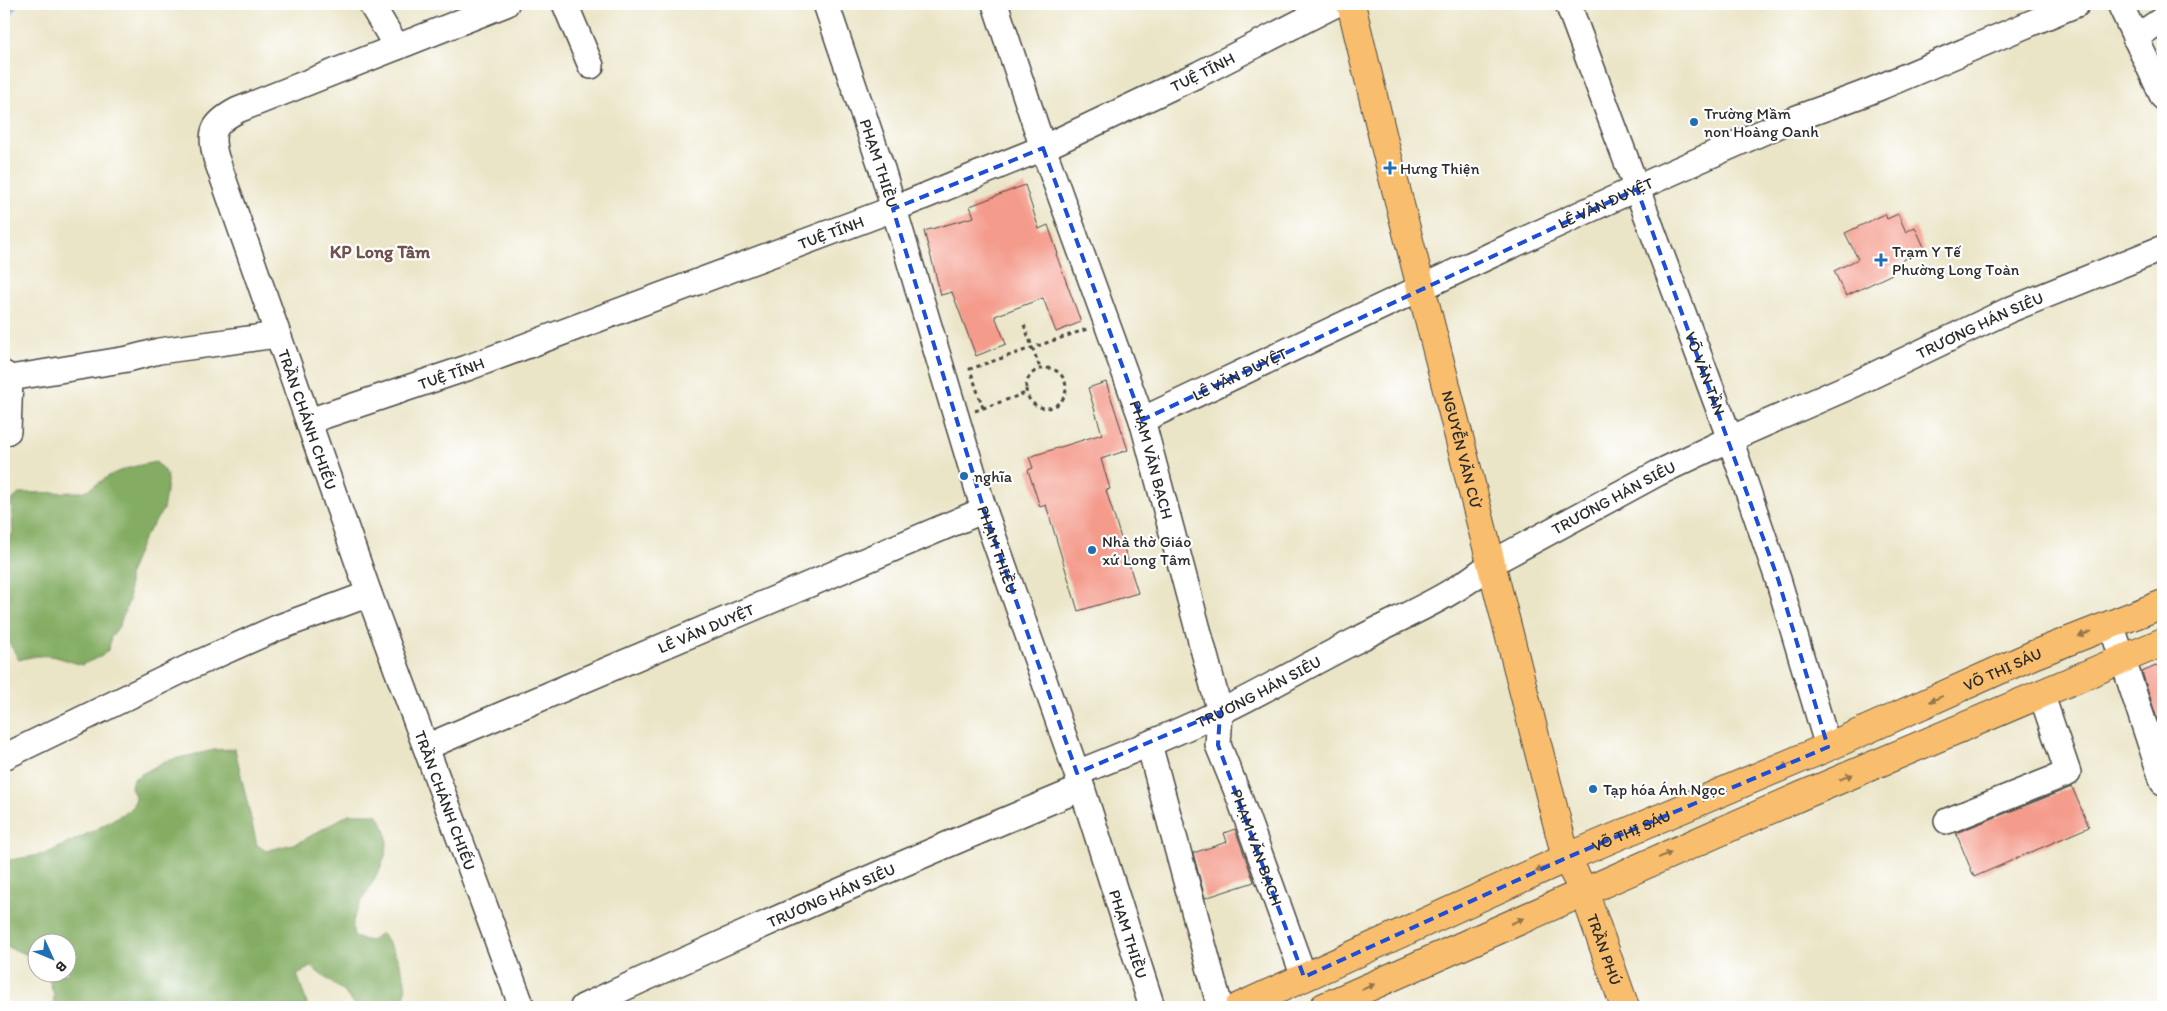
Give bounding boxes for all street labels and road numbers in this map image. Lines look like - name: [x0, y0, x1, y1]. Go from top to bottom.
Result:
- street label: TUỆ TĨNH: [1168, 48, 1238, 96]
- street label: PHẠM THIỀU: [856, 117, 902, 210]
- street label: LÊ VĂN DUYỆT: [1555, 173, 1656, 233]
- street label: TUỆ TĨNH: [795, 212, 867, 254]
- street label: TRƯƠNG HÁN SIÊU: [1913, 288, 2046, 363]
- street label: VÕ VĂN TẦN: [1681, 329, 1729, 418]
- street label: LÊ VĂN DUYỆT: [1189, 343, 1290, 405]
- street label: TRẦN CHÁNH CHIẾU: [274, 347, 341, 492]
- street label: TUỆ TĨNH: [416, 353, 487, 394]
- street label: NGUYỄN VĂN CỪ: [1438, 389, 1486, 511]
- street label: PHẠM VĂN BẠCH: [1126, 398, 1177, 521]
- street label: TRƯƠNG HÁN SIÊU: [1548, 457, 1678, 539]
- street label: PHẠM THIỀU: [973, 503, 1022, 596]
- street label: LÊ VĂN DUYỆT: [655, 600, 757, 657]
- street label: VÕ THỊ SÁU: [1960, 644, 2044, 695]
- street label: TRƯƠNG HÁN SIÊU: [1193, 652, 1324, 732]
- street label: TRẦN CHÁNH CHIẾU: [410, 728, 479, 873]
- street label: PHẠM VĂN BẠCH: [1227, 786, 1286, 908]
- street label: VÕ THỊ SÁU: [1589, 806, 1674, 856]
- street label: TRƯƠNG HÁN SIÊU: [764, 859, 898, 932]
- street label: PHẠM THIỀU: [1105, 887, 1151, 981]
- street label: TRẦN PHÚ: [1583, 911, 1625, 988]

